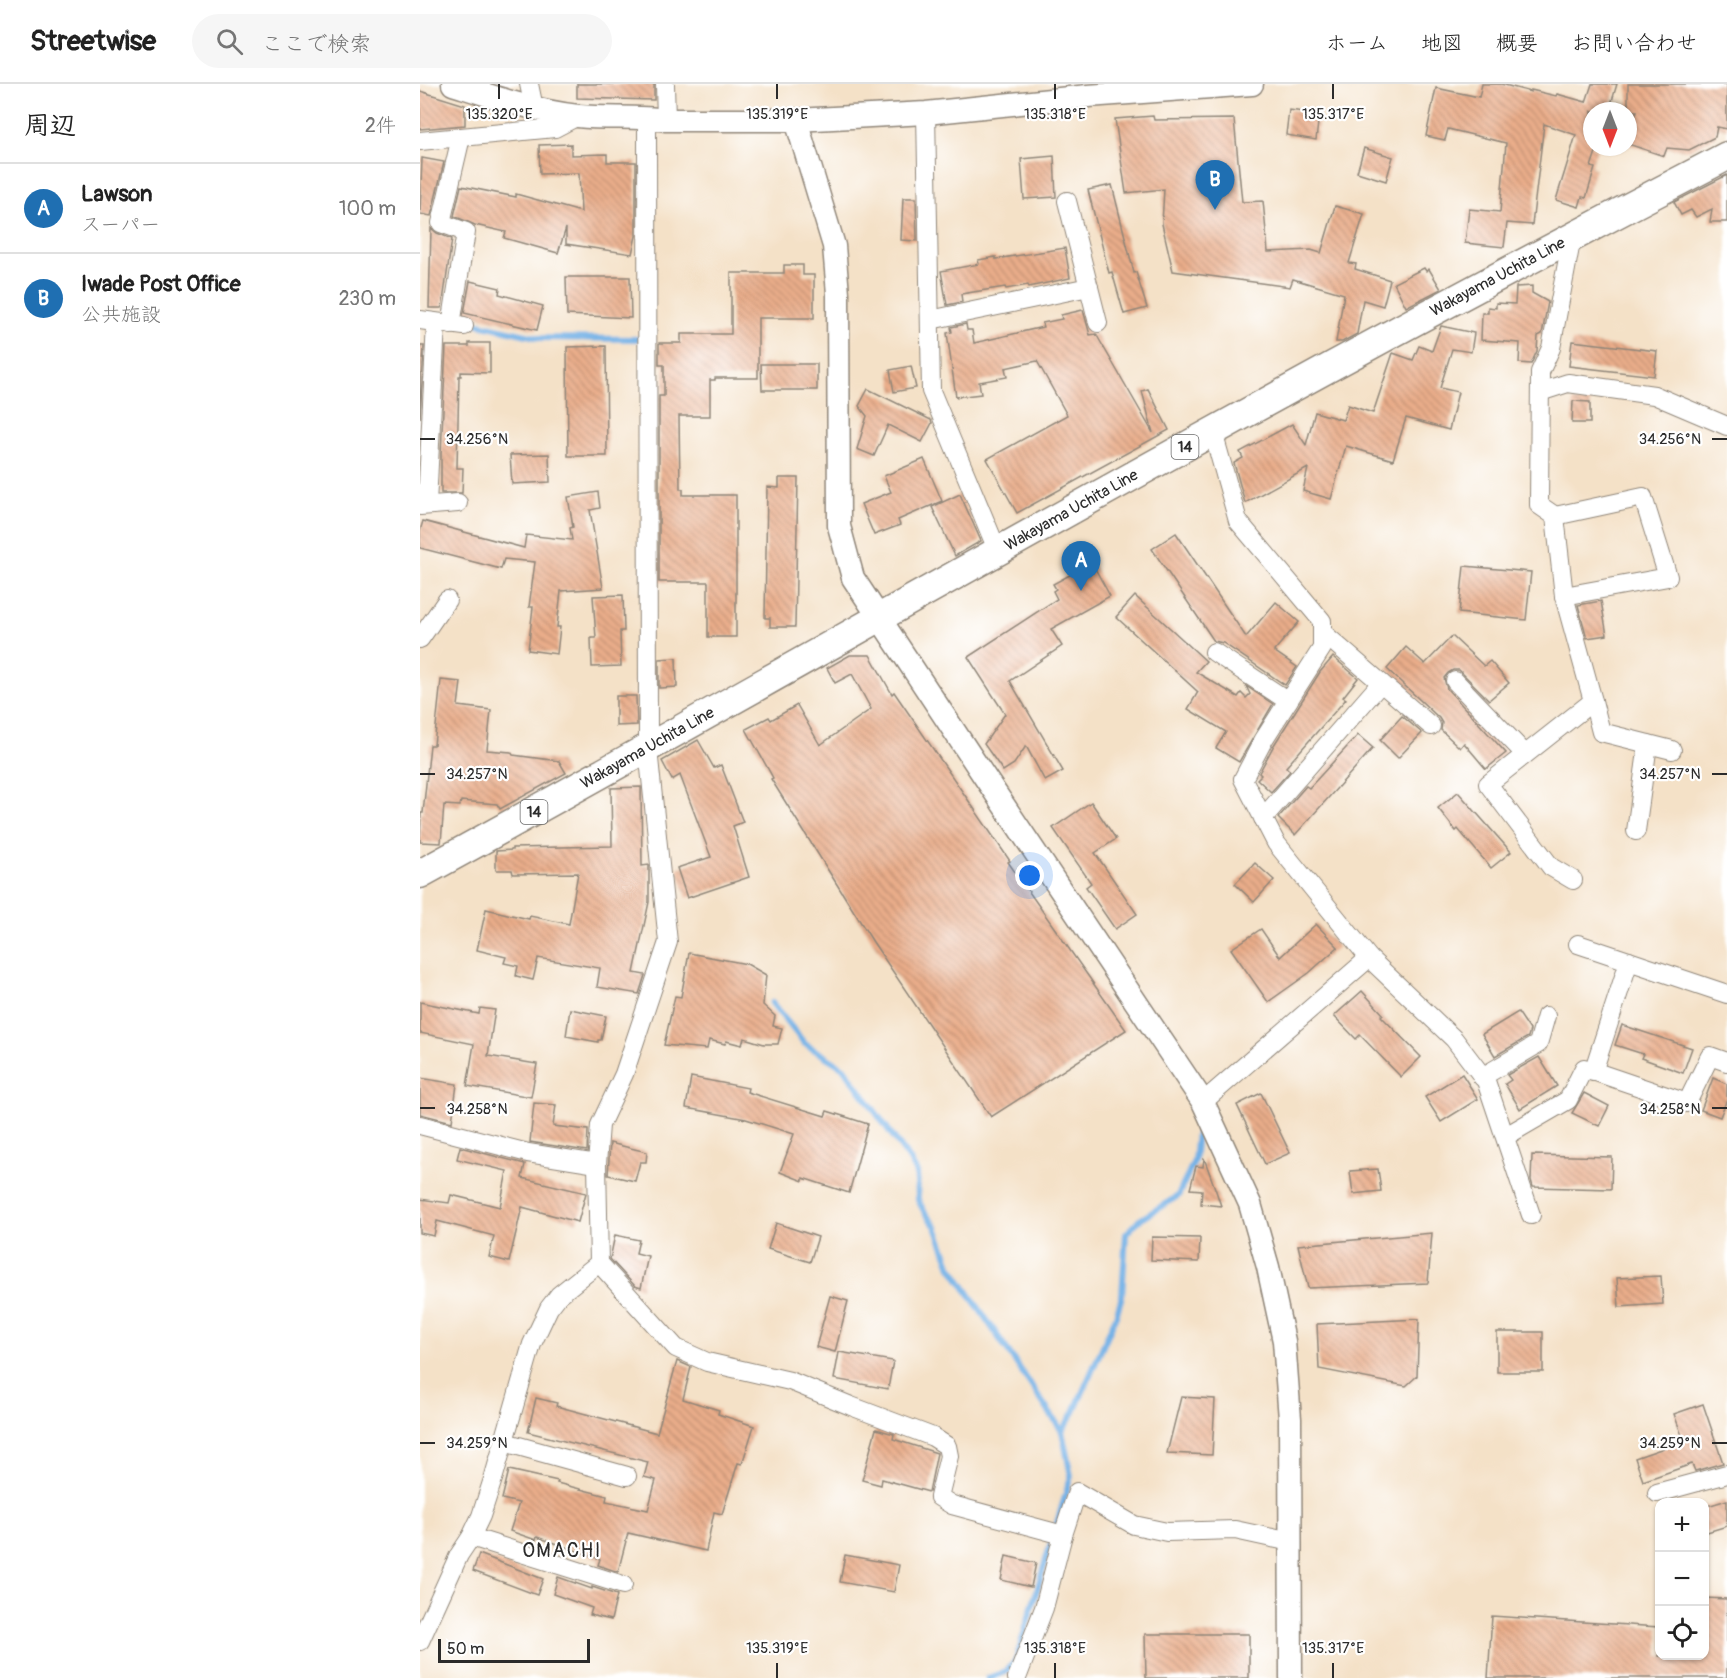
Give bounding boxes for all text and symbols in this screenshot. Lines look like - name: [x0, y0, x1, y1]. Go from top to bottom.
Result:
- search box: [192, 14, 612, 68]
- text: Streetwise: [30, 24, 156, 59]
- icon: search: [213, 25, 246, 58]
- text: ここで検索: [261, 30, 371, 58]
- text: ホーム: [1326, 30, 1388, 57]
- text: 地図: [1421, 30, 1463, 57]
- text: 概要: [1496, 30, 1538, 57]
- text: お問い合わせ: [1571, 30, 1697, 57]
- north arrow: [1583, 102, 1637, 156]
- text: 135.320°E: [465, 105, 533, 124]
- text: 135.319°E: [746, 105, 808, 124]
- text: 135.318°E: [1024, 105, 1086, 124]
- text: 135.317°E: [1302, 105, 1364, 124]
- text: 周辺: [24, 110, 76, 142]
- text: 2件: [365, 113, 396, 138]
- pin: B: [1196, 160, 1234, 210]
- text: Lawson: [81, 180, 152, 208]
- text: A: [37, 196, 50, 221]
- text: 100 m: [339, 196, 396, 221]
- text: スーパー: [81, 212, 160, 237]
- street label: Wakayama Uchita Line: [1427, 233, 1569, 321]
- text: Iwade Post Office: [81, 270, 241, 298]
- text: B: [38, 286, 49, 311]
- text: 230 m: [339, 286, 396, 311]
- text: 公共施設: [81, 302, 161, 327]
- text: 34.256°N: [446, 430, 508, 449]
- text: 34.256°N: [1639, 430, 1701, 449]
- road number: 14: [1172, 435, 1198, 459]
- street label: Wakayama Uchita Line: [1001, 465, 1142, 555]
- pin: A: [1062, 542, 1100, 591]
- street label: Wakayama Uchita Line: [577, 703, 718, 793]
- text: 34.257°N: [446, 765, 508, 784]
- text: 34.257°N: [1639, 765, 1701, 784]
- road number: 14: [520, 800, 548, 824]
- your location: [1015, 861, 1044, 890]
- text: 34.258°N: [446, 1100, 508, 1119]
- text: 34.258°N: [1639, 1100, 1701, 1119]
- text: 34.259°N: [446, 1434, 508, 1453]
- text: 34.259°N: [1639, 1434, 1701, 1453]
- map controls: [1655, 1498, 1709, 1660]
- button: +: [1655, 1498, 1709, 1552]
- district label: OMACHI: [522, 1538, 602, 1563]
- button: −: [1655, 1552, 1709, 1606]
- button: locate: [1655, 1606, 1709, 1660]
- scale bar: [438, 1636, 590, 1664]
- text: 50 m: [447, 1639, 484, 1659]
- text: 135.319°E: [746, 1639, 808, 1658]
- text: 135.318°E: [1024, 1639, 1086, 1658]
- text: 135.317°E: [1302, 1639, 1364, 1658]

